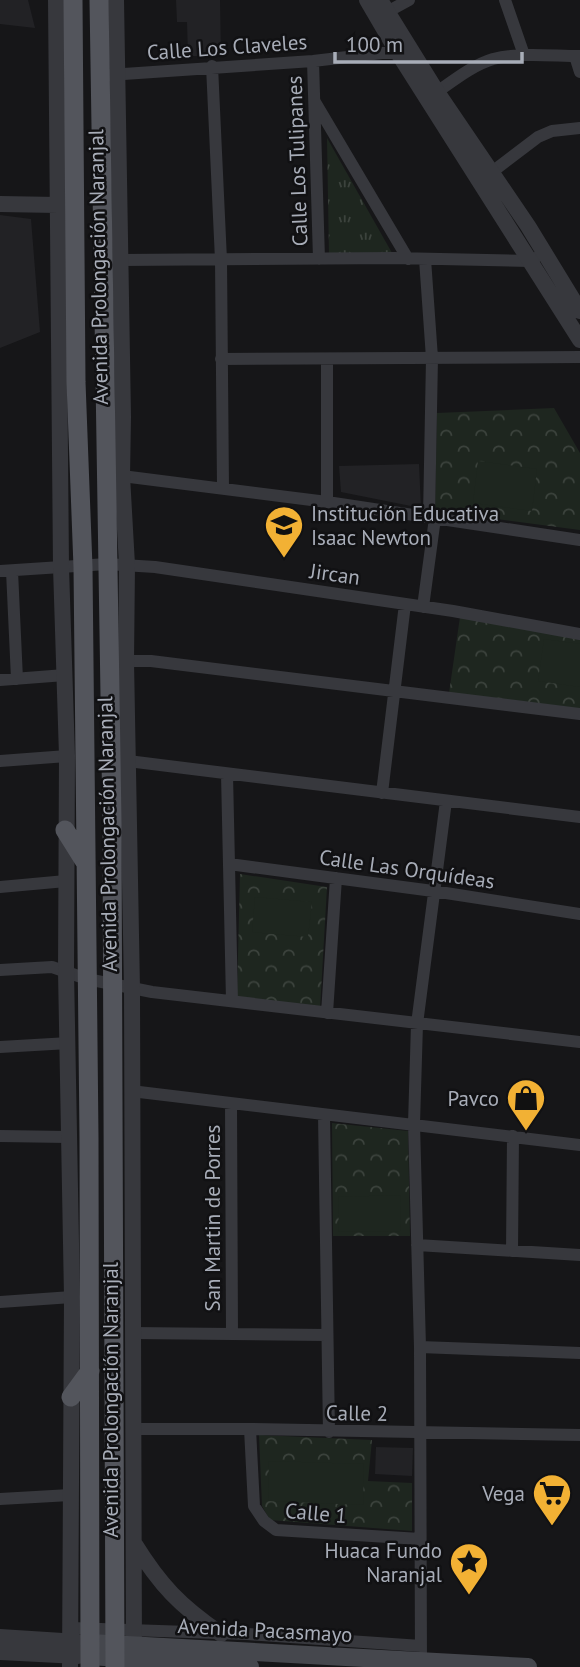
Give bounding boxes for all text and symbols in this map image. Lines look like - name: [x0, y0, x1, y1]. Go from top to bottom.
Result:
- scale bar: [335, 21, 522, 65]
- street label: Calle Los Claveles: [146, 28, 308, 66]
- text: 100 m: [346, 31, 403, 58]
- street label: Calle Los Tulipanes: [281, 75, 313, 247]
- street label: Avenida Prolongación Naranjal: [82, 129, 114, 405]
- place label: Institución Educativa Isaac Newton: [311, 500, 499, 551]
- school or university icon: Institución Educativa Isaac Newton: [263, 504, 305, 559]
- street label: Jircan: [307, 557, 362, 591]
- street label: Avenida Prolongación Naranjal: [91, 696, 123, 972]
- street label: Calle Las Orquídeas: [318, 843, 496, 895]
- shop icon: Pavco: [505, 1077, 547, 1132]
- place label: Pavco: [447, 1085, 499, 1112]
- street label: San Martin de Porres: [199, 1125, 226, 1311]
- street label: Avenida Prolongación Naranjal: [97, 1262, 124, 1538]
- street label: Calle 2: [326, 1399, 388, 1427]
- supermarket icon: Vega: [531, 1472, 573, 1527]
- place label: Vega: [481, 1480, 525, 1507]
- street label: Calle 1: [284, 1497, 348, 1529]
- place label: Huaca Fundo Naranjal: [324, 1537, 442, 1588]
- place icon: Huaca Fundo Naranjal: [448, 1541, 490, 1596]
- street label: Avenida Pacasmayo: [177, 1612, 353, 1648]

